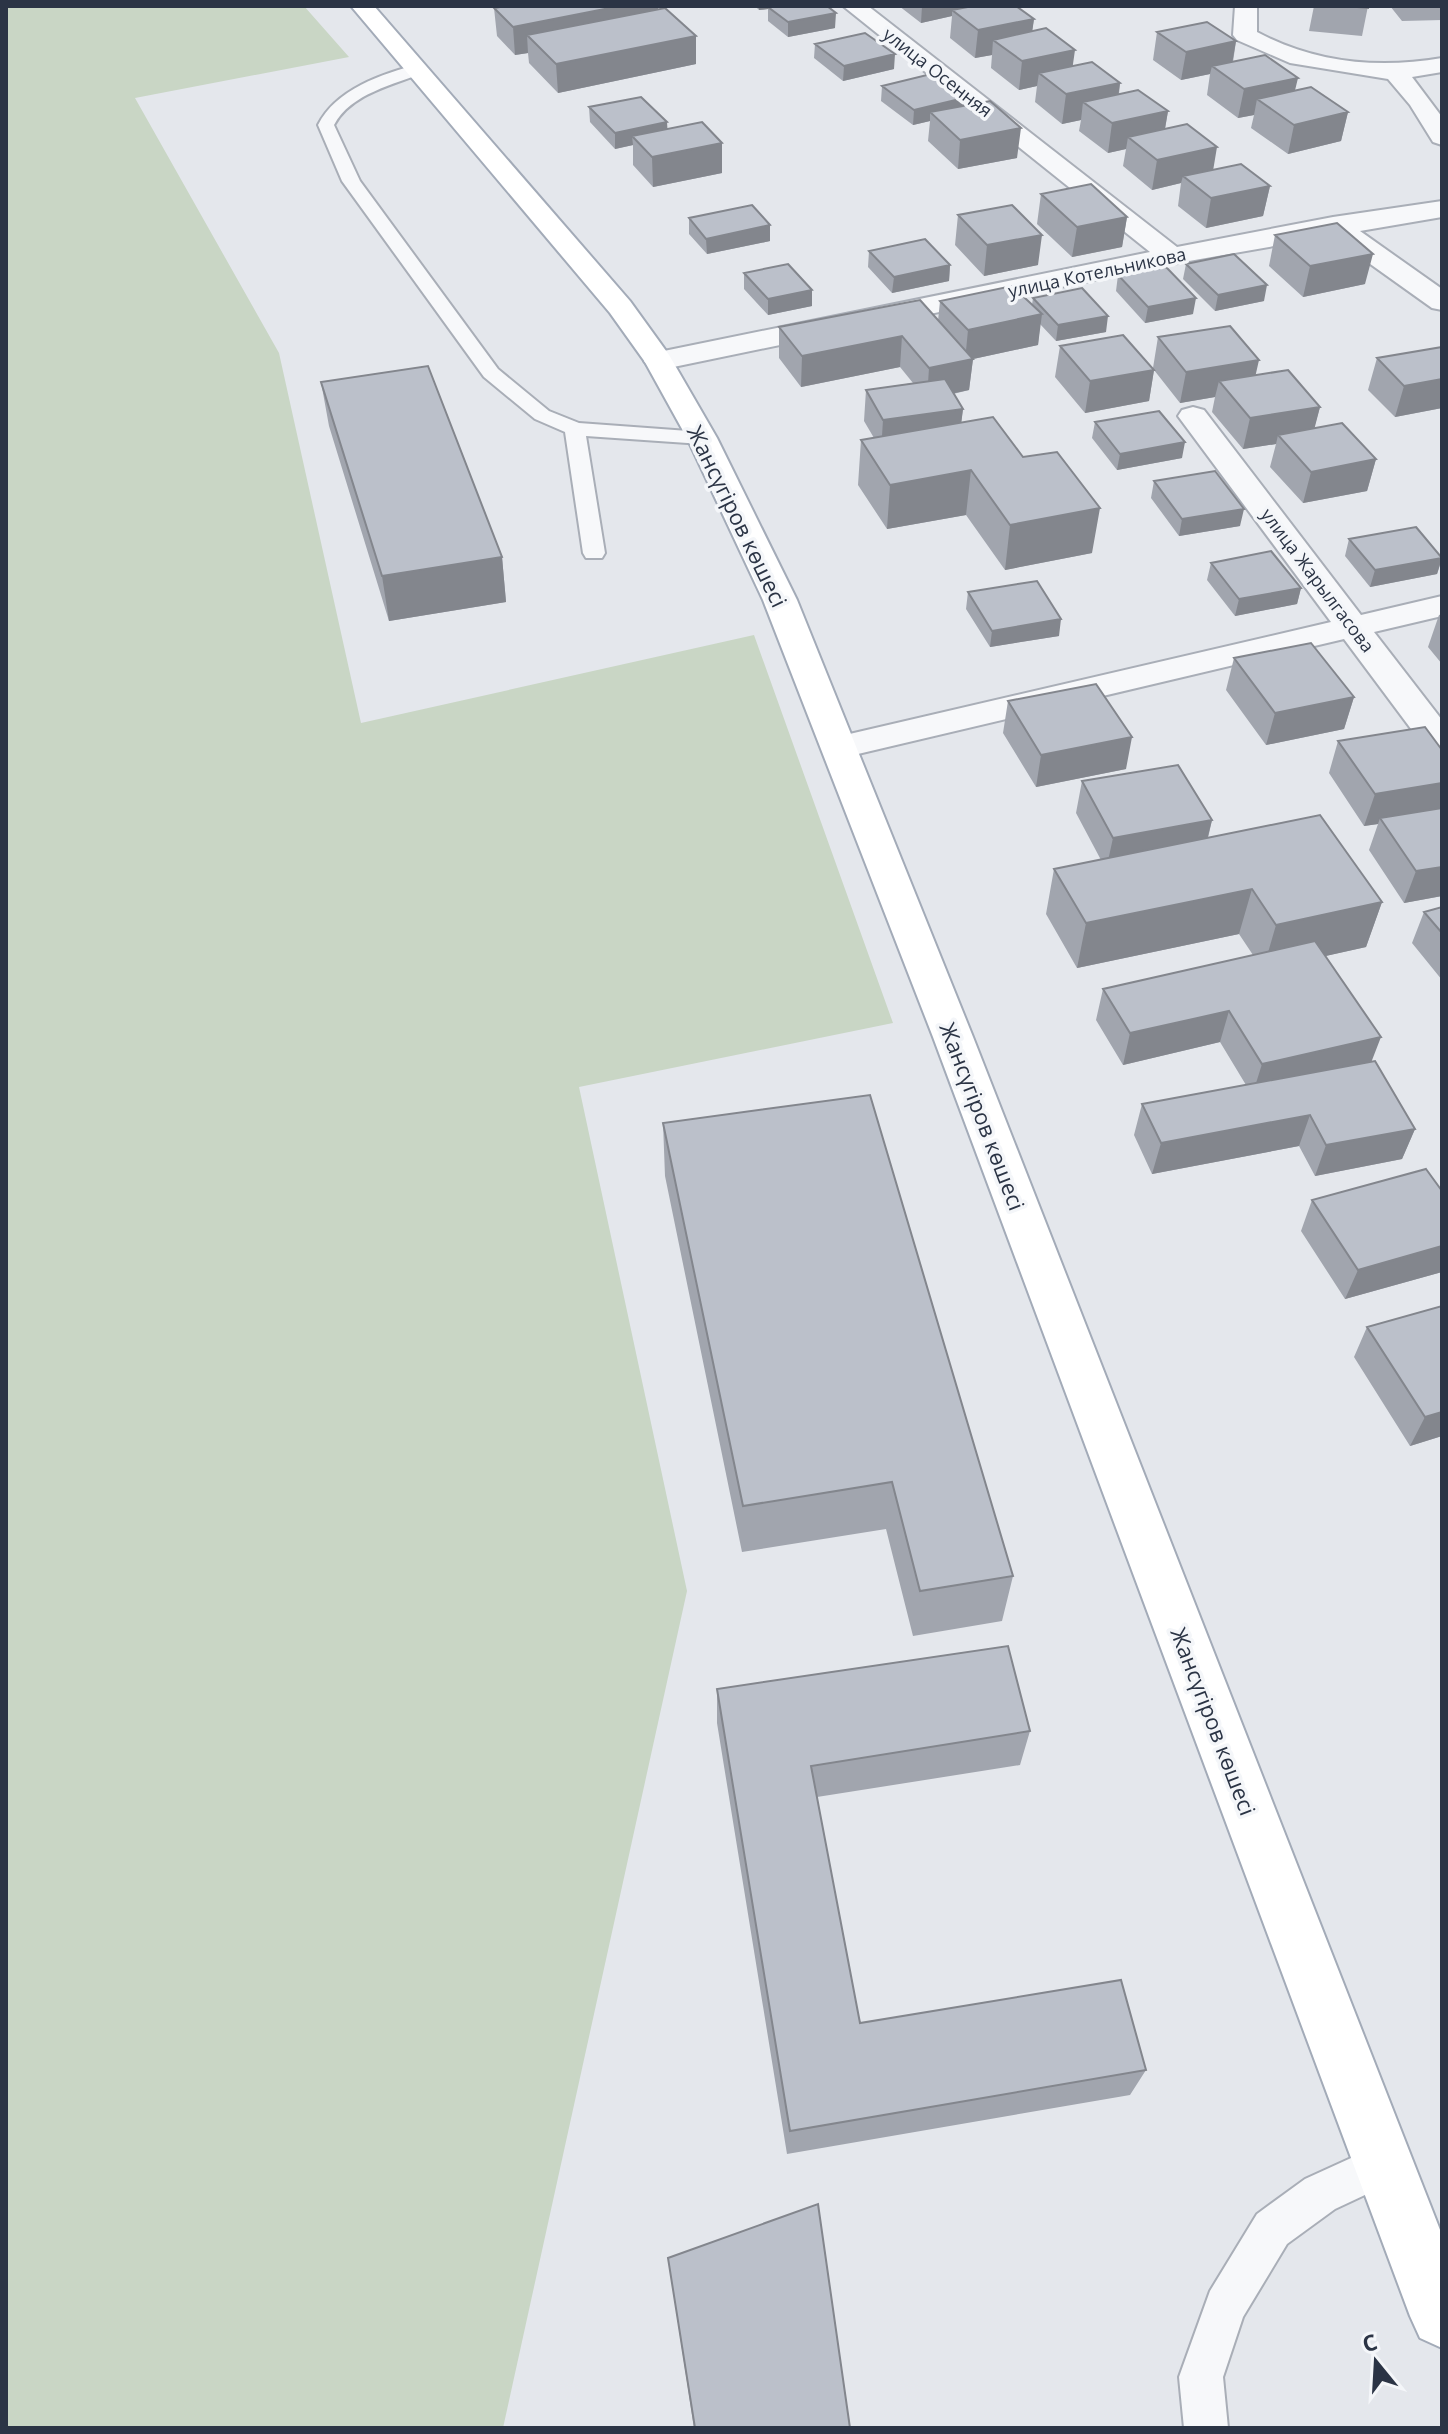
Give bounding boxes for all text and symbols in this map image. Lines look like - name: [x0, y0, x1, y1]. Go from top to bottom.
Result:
- street label: улица Осенняя: [879, 22, 997, 122]
- street label: улица Котельникова: [1006, 241, 1188, 303]
- street label: Жансүгіров көшесі: [681, 420, 795, 612]
- street label: улица Жарылгасова: [1256, 503, 1380, 657]
- street label: Жансүгіров көшесі: [933, 1018, 1033, 1214]
- street label: Жансүгіров көшесі: [1164, 1623, 1264, 1819]
- north arrow: [1336, 2322, 1416, 2402]
- text: С: [1358, 2326, 1381, 2358]

